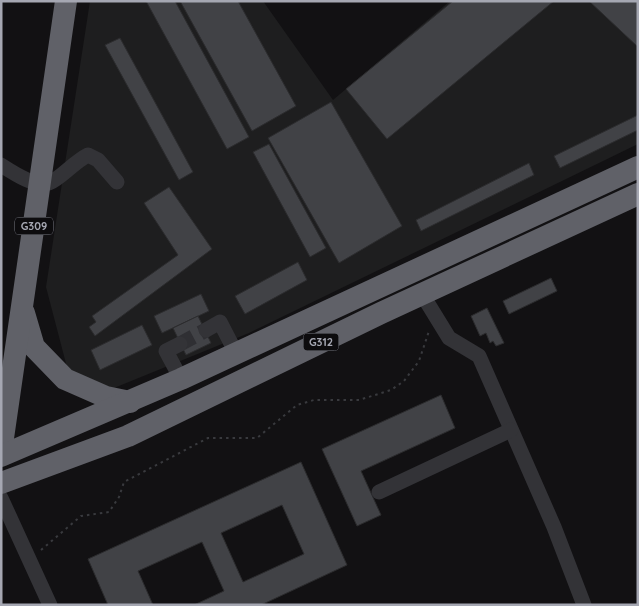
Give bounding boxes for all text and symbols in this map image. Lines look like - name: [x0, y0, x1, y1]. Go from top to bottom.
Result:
- road number: G309: [15, 218, 53, 235]
- road number: G312: [304, 334, 338, 351]

